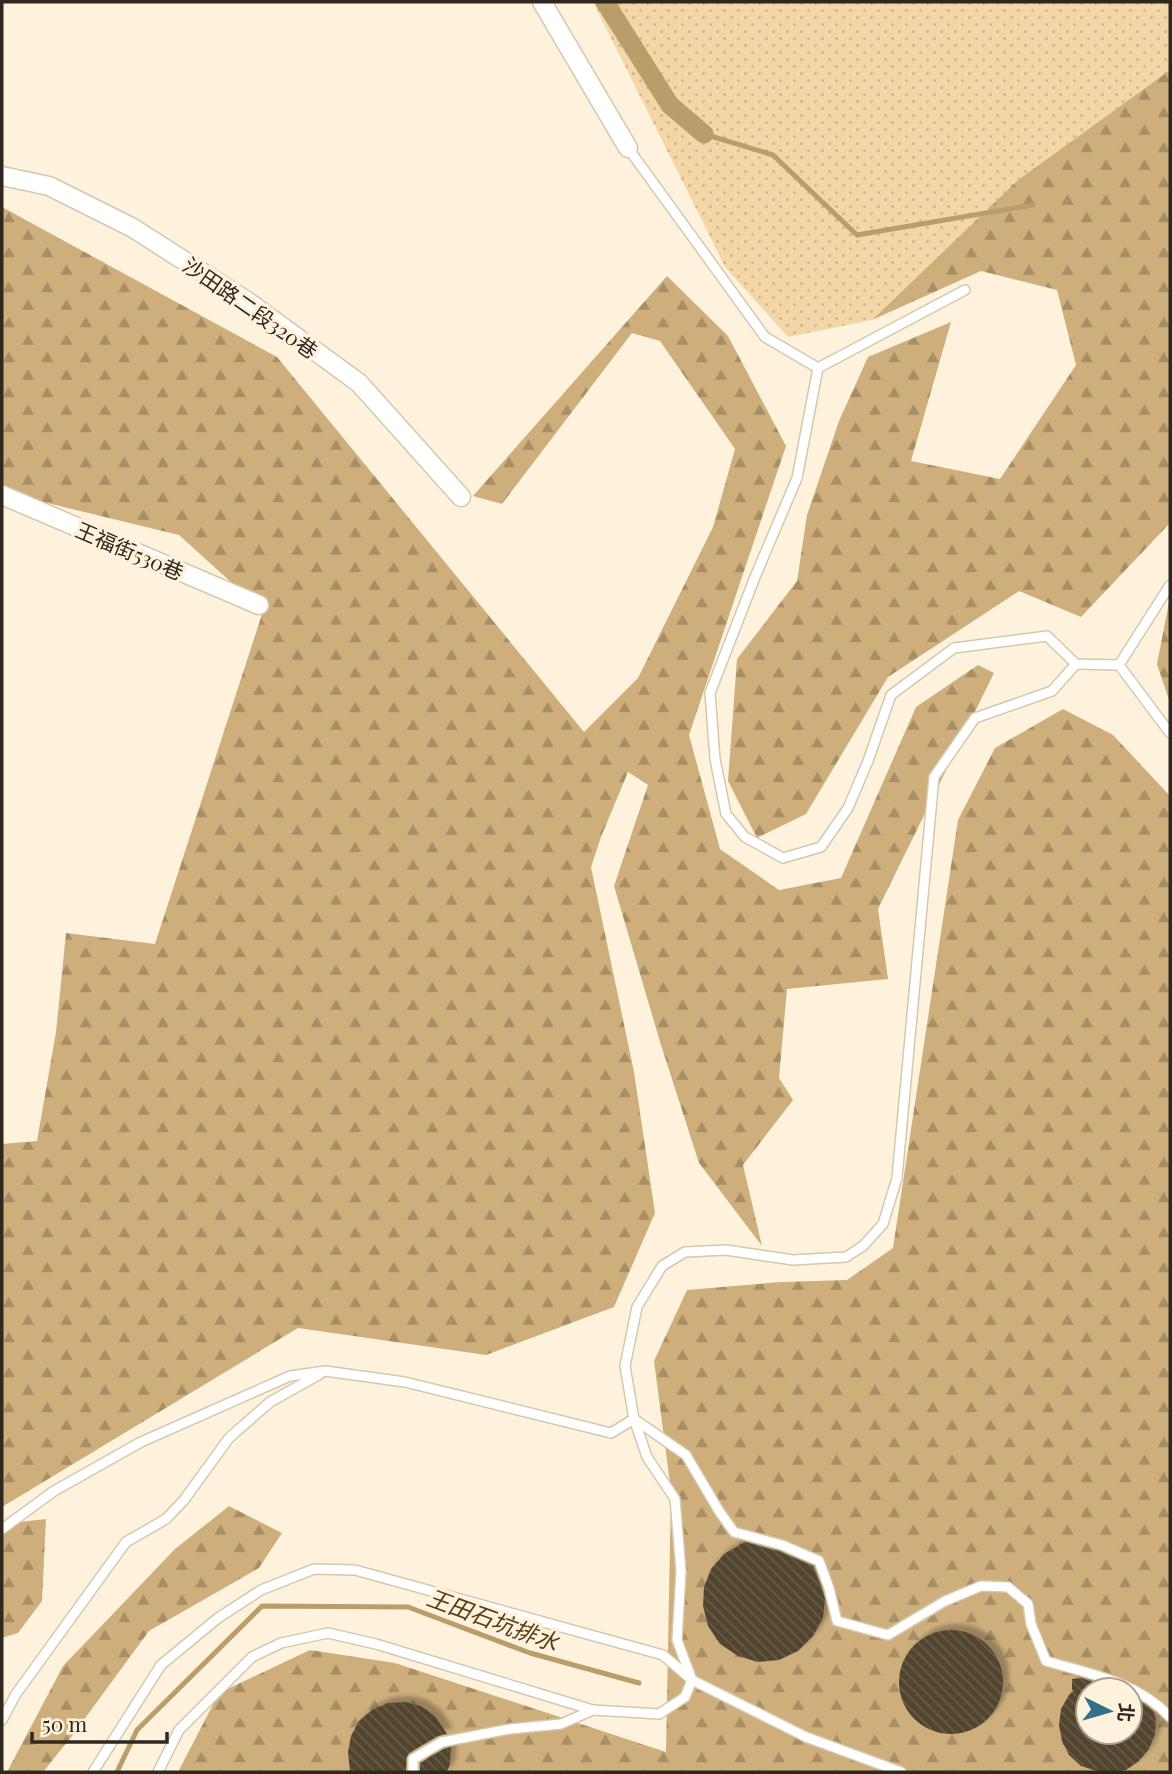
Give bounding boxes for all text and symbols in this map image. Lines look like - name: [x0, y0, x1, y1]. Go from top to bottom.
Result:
- street label: 沙田路二段320巷: [178, 250, 324, 364]
- street label: 王福街530巷: [72, 515, 188, 585]
- water label: 王田石坑排水: [423, 1581, 564, 1658]
- north arrow: [1074, 1676, 1144, 1746]
- scale bar: [32, 1700, 166, 1744]
- text: 北: [1113, 1702, 1141, 1723]
- text: 50 m: [42, 1709, 88, 1737]

